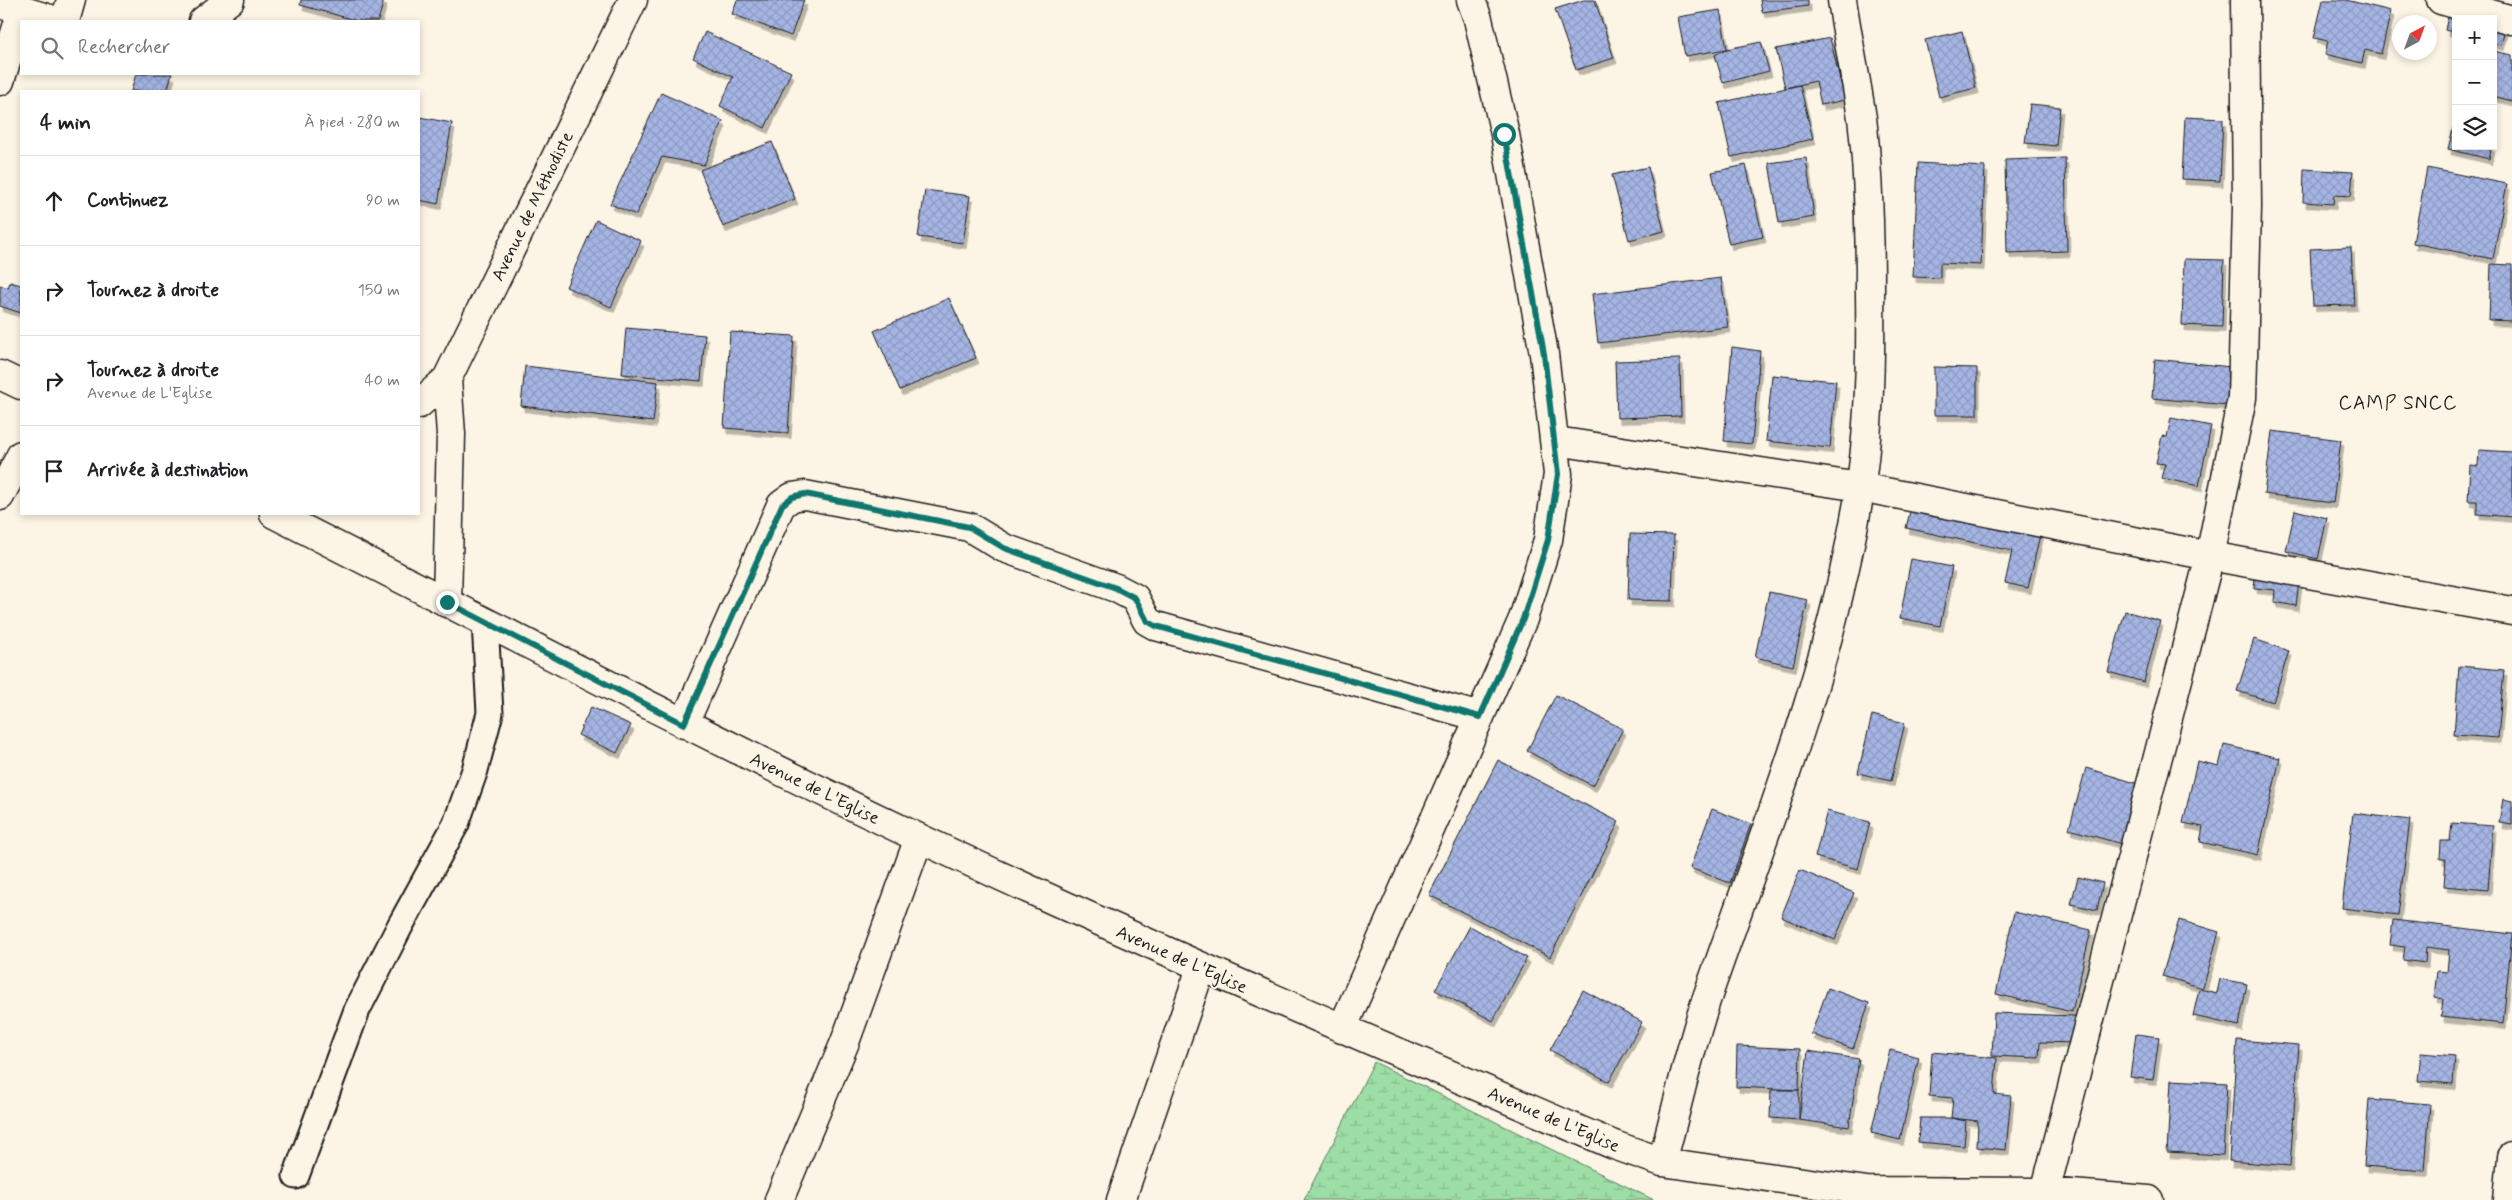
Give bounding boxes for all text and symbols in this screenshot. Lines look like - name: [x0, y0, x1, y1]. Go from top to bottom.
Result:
- north arrow: [2392, 15, 2437, 60]
- map controls: [2452, 15, 2497, 150]
- button: +: [2452, 15, 2497, 60]
- search box: [20, 20, 420, 75]
- icon: search: [38, 34, 66, 62]
- text: Rechercher: [78, 35, 170, 60]
- button: −: [2452, 60, 2497, 105]
- button: layers: [2452, 105, 2497, 150]
- text: 4 min: [40, 109, 91, 137]
- text: À pied · 280 m: [304, 112, 400, 133]
- route start: [1493, 123, 1516, 146]
- street label: Avenue de Méthodiste: [486, 127, 580, 285]
- icon: ahead: [40, 187, 68, 215]
- text: Continuez: [87, 188, 168, 213]
- text: 90 m: [366, 190, 400, 211]
- icon: right: [40, 277, 68, 305]
- text: Tournez à droite: [87, 278, 219, 303]
- text: 150 m: [358, 280, 400, 301]
- text: Tournez à droite: [87, 358, 219, 383]
- icon: right: [40, 367, 68, 395]
- text: 40 m: [364, 370, 400, 391]
- text: Avenue de L'Eglise: [87, 383, 213, 404]
- district label: CAMP SNCC: [2339, 391, 2457, 416]
- icon: arrive: [40, 457, 68, 485]
- text: Arrivée à destination: [87, 458, 248, 483]
- route end: [436, 591, 459, 614]
- street label: Avenue de L'Eglise: [746, 747, 883, 831]
- street label: Avenue de L'Eglise: [1112, 920, 1251, 1000]
- street label: Avenue de L'Eglise: [1484, 1081, 1623, 1159]

